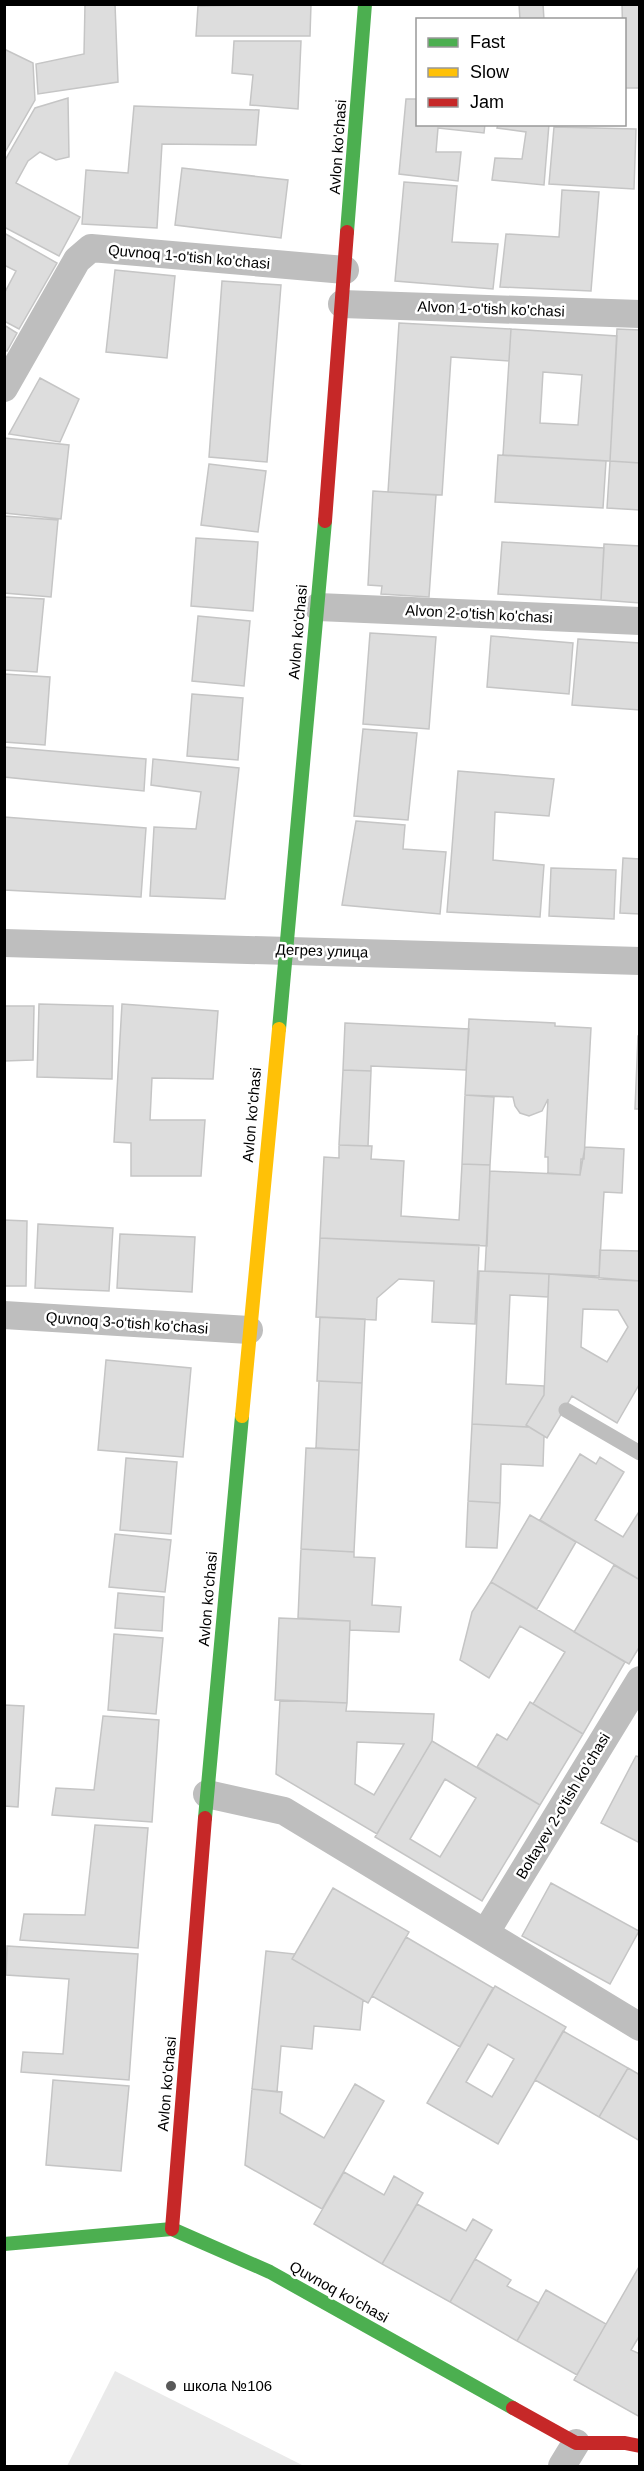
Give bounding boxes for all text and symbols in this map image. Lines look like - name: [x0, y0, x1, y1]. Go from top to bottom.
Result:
- legend: [416, 18, 626, 126]
- text: Fast: [470, 32, 505, 52]
- text: Slow: [470, 62, 510, 82]
- text: Jam: [470, 92, 504, 112]
- street label: Avlon ko'chasi: [326, 99, 349, 195]
- street label: Quvnoq 1-o'tish ko'chasi: [107, 241, 271, 272]
- street label: Alvon 1-o'tish ko'chasi: [417, 297, 565, 320]
- street label: Avlon ko'chasi: [285, 584, 310, 680]
- street label: Alvon 2-o'tish ko'chasi: [405, 601, 553, 626]
- street label: Дегрез улица: [275, 940, 369, 961]
- street label: Avlon ko'chasi: [239, 1067, 264, 1163]
- street label: Quvnoq 3-o'tish ko'chasi: [45, 1308, 209, 1337]
- street label: Avlon ko'chasi: [195, 1551, 220, 1647]
- street label: Boltayev 2-o'tish ko'chasi: [512, 1730, 613, 1882]
- street label: Avlon ko'chasi: [154, 2036, 179, 2132]
- street label: Quvnoq ko'chasi: [287, 2257, 392, 2326]
- place label: школа №106: [183, 2377, 272, 2394]
- marker: школа №106: [164, 2379, 178, 2393]

